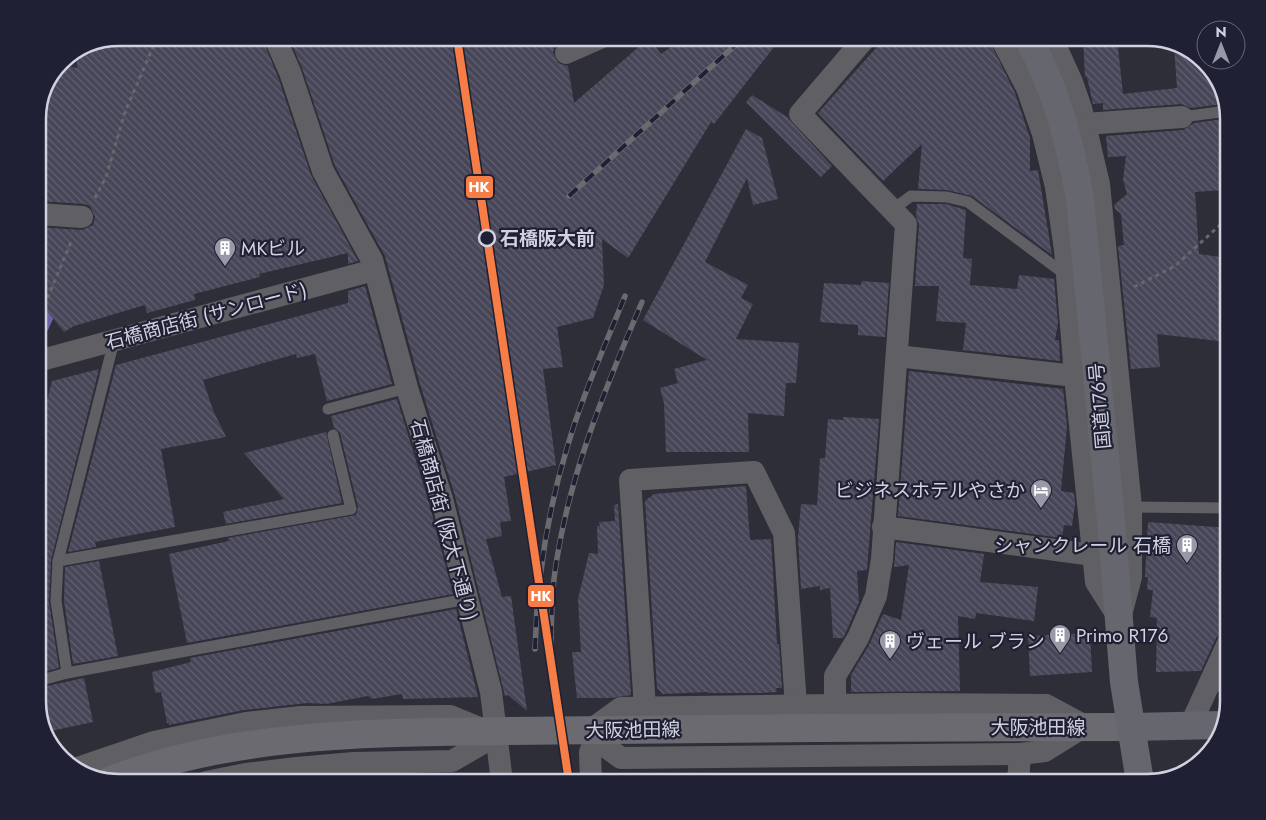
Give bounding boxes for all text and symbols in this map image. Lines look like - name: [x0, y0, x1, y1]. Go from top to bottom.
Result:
- north arrow: [1196, 20, 1246, 70]
- text: N: [1215, 22, 1227, 42]
- line badge: HK: [465, 175, 494, 199]
- text: HK: [469, 177, 490, 197]
- place label: 石橋阪大前: [500, 225, 595, 252]
- marker: 石橋阪大前: [478, 229, 496, 247]
- place label: MKビル: [241, 235, 305, 262]
- building icon: MKビル: [213, 236, 237, 267]
- street label: 石橋商店街 (サンロード): [102, 276, 310, 356]
- street label: 国道176号: [1083, 362, 1117, 450]
- street label: 石橋商店街 (阪大下通り): [404, 416, 484, 624]
- place label: ビジネスホテルやさか: [835, 477, 1025, 504]
- hotel icon: ビジネスホテルやさか: [1029, 478, 1053, 509]
- place label: シャンクレール 石橋: [994, 532, 1171, 559]
- building icon: シャンクレール 石橋: [1175, 533, 1199, 564]
- line badge: HK: [527, 584, 555, 608]
- text: HK: [531, 586, 552, 606]
- place label: Primo R176: [1076, 622, 1169, 649]
- building icon: Primo R176: [1048, 623, 1072, 654]
- place label: ヴェール ブラン: [906, 628, 1045, 655]
- building icon: ヴェール ブラン: [878, 629, 902, 660]
- street label: 大阪池田線: [990, 714, 1086, 741]
- street label: 大阪池田線: [585, 716, 681, 744]

